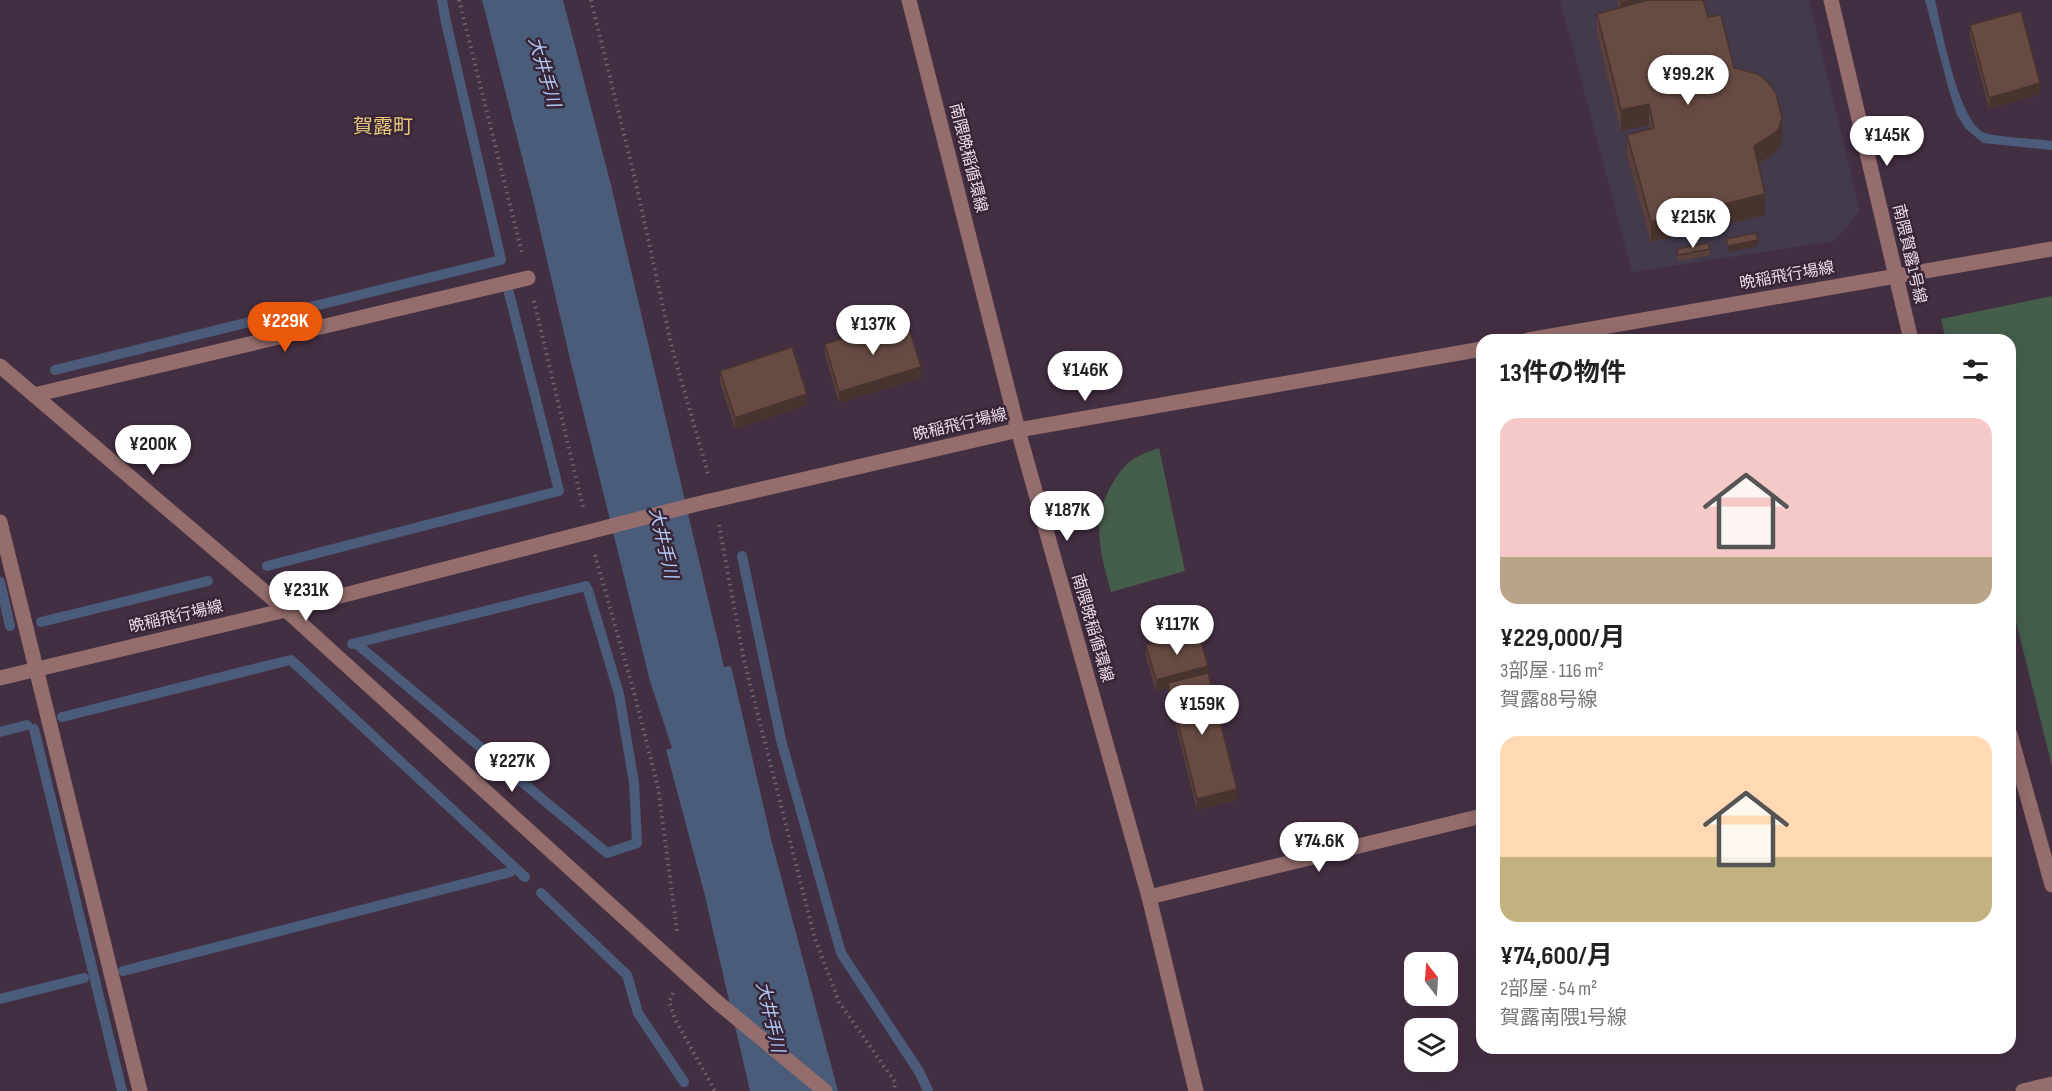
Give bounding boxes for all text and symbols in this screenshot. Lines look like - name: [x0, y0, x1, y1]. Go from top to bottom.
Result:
- water label: 大井手川: [524, 35, 565, 111]
- pin: ¥99.2K: [1639, 55, 1737, 106]
- text: ¥99.2K: [1662, 62, 1714, 86]
- street label: 南隈晩稲循環線: [945, 101, 991, 215]
- district label: 賀露町: [353, 115, 413, 139]
- pin: ¥145K: [1845, 116, 1929, 167]
- text: ¥145K: [1864, 123, 1910, 147]
- pin: ¥215K: [1651, 198, 1735, 249]
- street label: 南隈賀露1号線: [1888, 202, 1930, 306]
- text: ¥215K: [1670, 205, 1716, 229]
- street label: 晩稲飛行場線: [1738, 258, 1836, 294]
- pin: ¥229K: [243, 302, 327, 353]
- pin: ¥137K: [831, 305, 915, 356]
- text: ¥229K: [261, 309, 309, 333]
- text: ¥137K: [850, 312, 896, 336]
- pin: ¥146K: [1043, 351, 1127, 402]
- icon: filters: [1959, 354, 1992, 387]
- text: ¥146K: [1062, 358, 1108, 382]
- text: 13件の物件: [1500, 358, 1626, 389]
- street label: 晩稲飛行場線: [911, 405, 1009, 445]
- pin: ¥200K: [111, 425, 195, 476]
- text: ¥200K: [129, 432, 177, 456]
- icon: home: [1692, 457, 1800, 565]
- pin: ¥187K: [1025, 491, 1109, 542]
- text: ¥187K: [1044, 498, 1090, 522]
- water label: 大井手川: [645, 506, 682, 582]
- pin: ¥231K: [264, 571, 348, 622]
- street label: 南隈晩稲循環線: [1067, 572, 1117, 684]
- text: ¥231K: [283, 578, 329, 602]
- street label: 晩稲飛行場線: [127, 597, 225, 637]
- pin: ¥117K: [1135, 605, 1219, 656]
- text: ¥117K: [1155, 612, 1199, 636]
- text: ¥229,000/月: [1500, 623, 1626, 654]
- text: 3部屋 · 116 m²: [1500, 659, 1604, 683]
- pin: ¥159K: [1160, 685, 1244, 736]
- text: 賀露88号線: [1500, 688, 1598, 712]
- text: ¥159K: [1179, 692, 1225, 716]
- pin: ¥227K: [470, 742, 554, 793]
- text: ¥227K: [489, 749, 535, 773]
- icon: home: [1692, 775, 1800, 883]
- pin: ¥74.6K: [1270, 822, 1368, 873]
- text: ¥74.6K: [1294, 829, 1344, 853]
- text: ¥74,600/月: [1500, 941, 1613, 972]
- north arrow: [1404, 952, 1458, 1006]
- map controls: [1404, 952, 1458, 1072]
- text: 2部屋 · 54 m²: [1500, 977, 1597, 1001]
- water label: 大井手川: [752, 980, 789, 1056]
- text: 賀露南隈1号線: [1500, 1006, 1627, 1030]
- button: layers: [1404, 1018, 1458, 1072]

